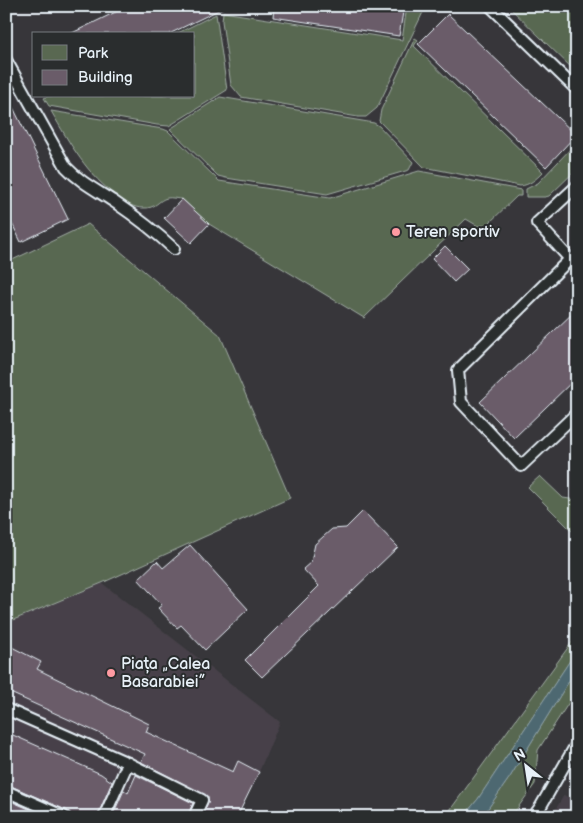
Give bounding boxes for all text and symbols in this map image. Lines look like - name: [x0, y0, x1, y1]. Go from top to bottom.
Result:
- legend: [32, 32, 195, 98]
- text: Park: [78, 44, 109, 63]
- text: Building: [78, 68, 133, 87]
- place label: Teren sportiv: [406, 223, 500, 242]
- marker: Teren sportiv: [390, 226, 402, 238]
- place label: Piața „Calea Basarabiei”: [121, 655, 210, 692]
- marker: Piața „Calea Basarabiei”: [105, 667, 117, 679]
- north arrow: [500, 740, 550, 790]
- text: N: [511, 745, 529, 765]

